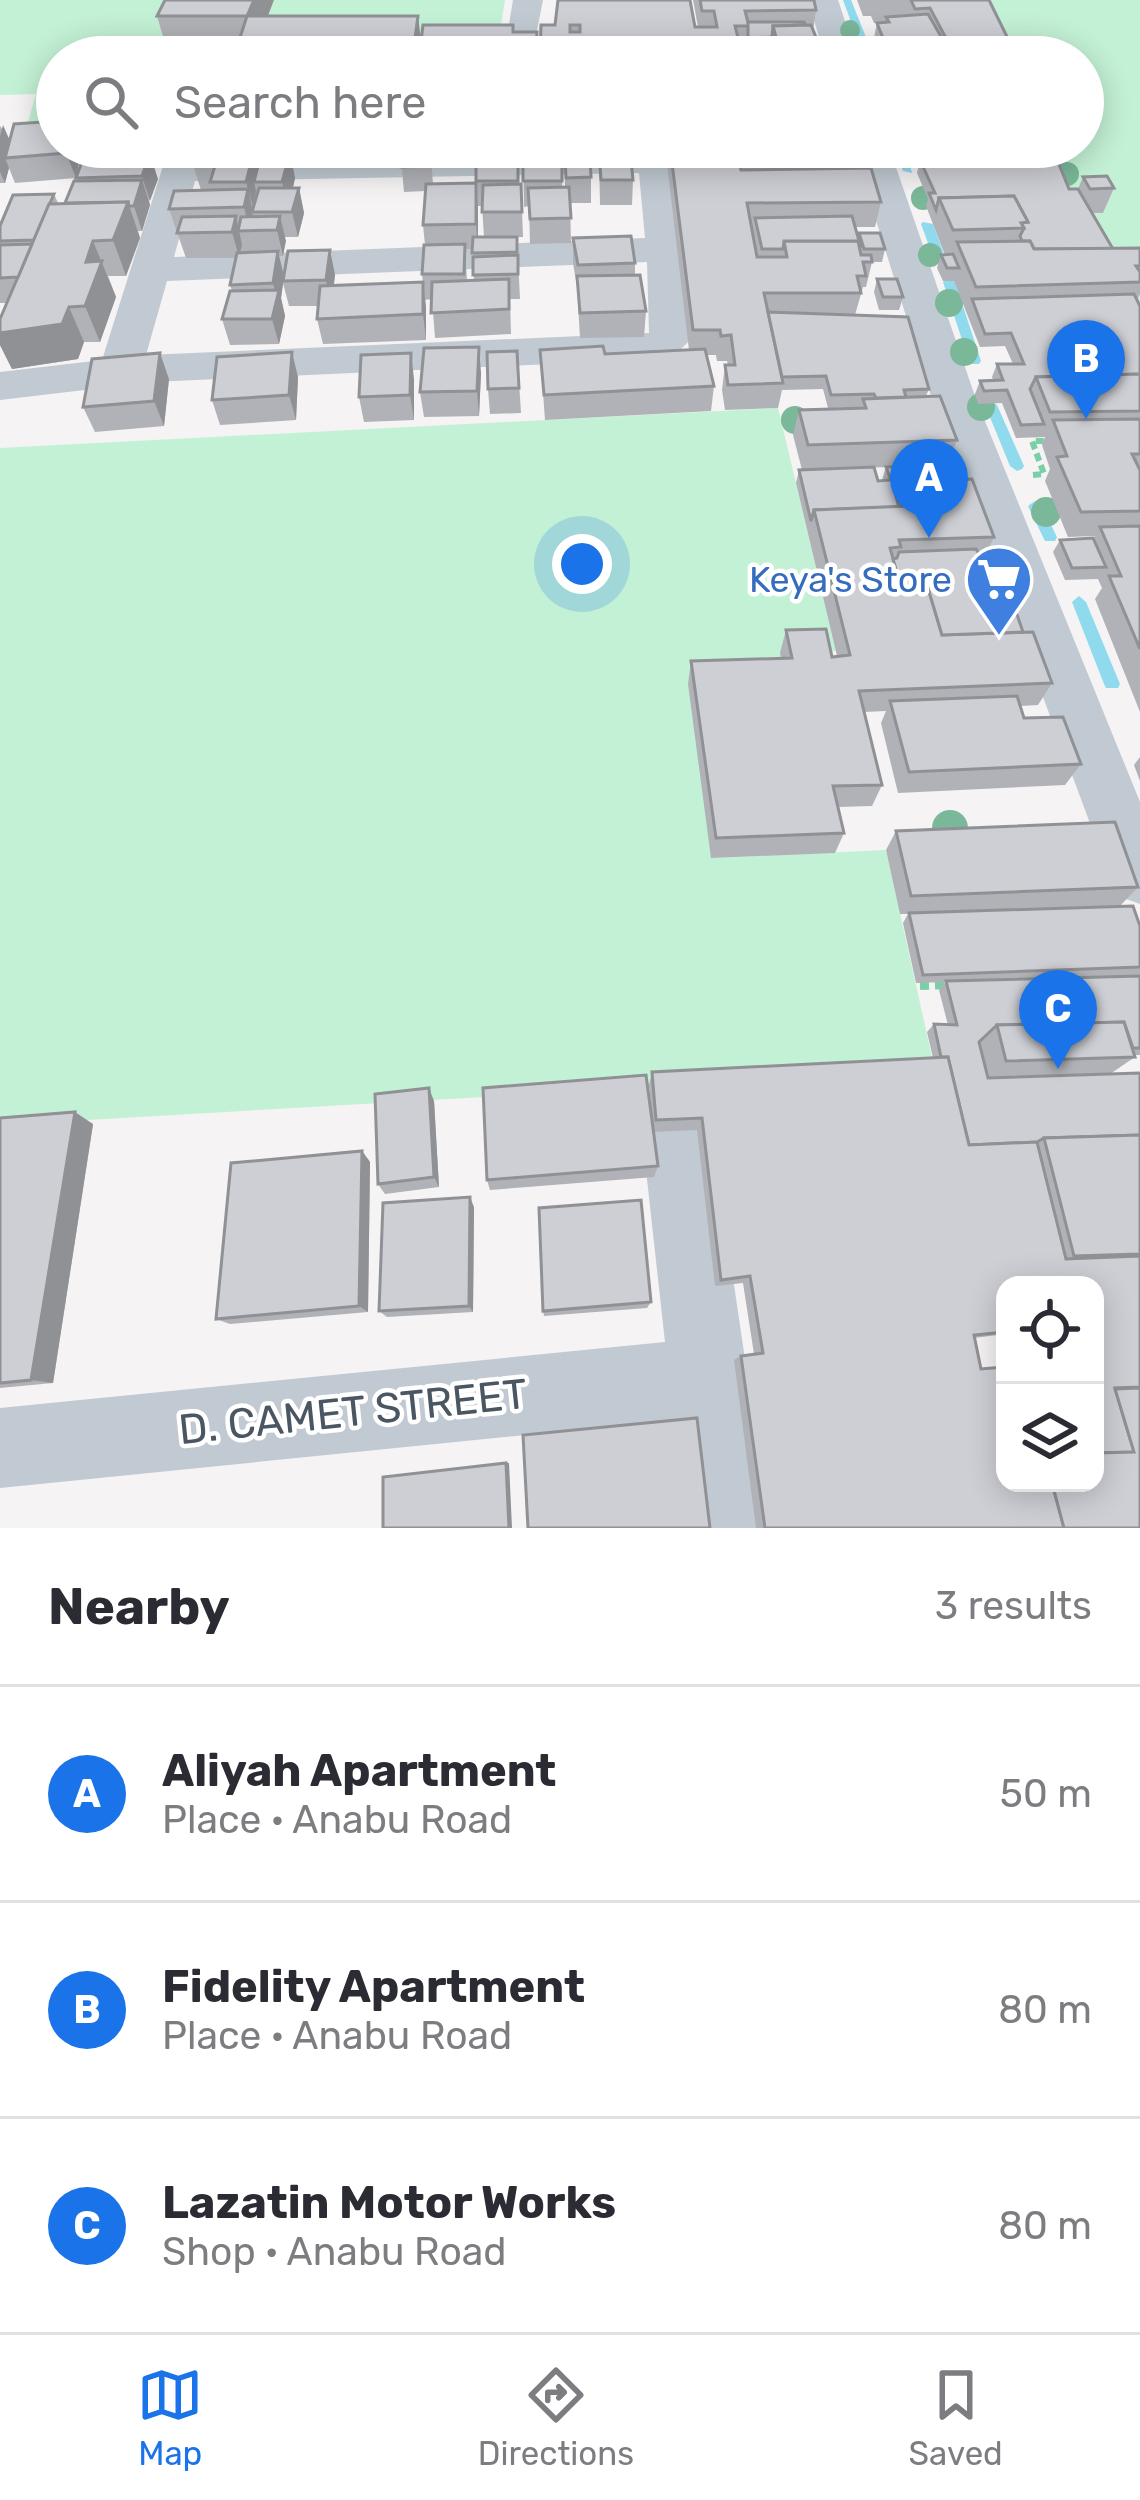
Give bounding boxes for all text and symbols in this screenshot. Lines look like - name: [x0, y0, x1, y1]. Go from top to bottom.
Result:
- search box: [36, 36, 1104, 168]
- icon: search: [78, 69, 144, 135]
- text: Search here: [174, 76, 426, 129]
- pin: B: [1047, 320, 1125, 419]
- pin: A: [890, 439, 968, 538]
- your location: [552, 534, 612, 594]
- supermarket icon: Keya's Store: [964, 544, 1034, 638]
- place label: Keya's Store: [749, 558, 952, 601]
- pin: C: [1019, 970, 1097, 1069]
- map controls: [996, 1276, 1104, 1492]
- button: locate: [996, 1276, 1104, 1384]
- street label: D. CAMET STREET: [176, 1369, 530, 1455]
- button: layers: [996, 1384, 1104, 1492]
- text: Nearby: [48, 1576, 230, 1637]
- text: 3 results: [935, 1583, 1092, 1629]
- text: Aliyah Apartment: [162, 1744, 556, 1797]
- text: A: [73, 1771, 101, 1817]
- text: 50 m: [1000, 1771, 1092, 1817]
- text: Place · Anabu Road: [162, 1797, 512, 1843]
- text: Fidelity Apartment: [162, 1960, 585, 2013]
- text: B: [73, 1987, 101, 2033]
- text: 80 m: [998, 1987, 1092, 2033]
- text: Place · Anabu Road: [162, 2013, 512, 2059]
- text: Lazatin Motor Works: [162, 2176, 616, 2229]
- text: C: [73, 2203, 101, 2249]
- text: 80 m: [998, 2203, 1092, 2249]
- text: Shop · Anabu Road: [162, 2229, 507, 2275]
- tab: Map: [137, 2362, 203, 2473]
- tab: Directions: [478, 2362, 634, 2473]
- tab: Saved: [909, 2362, 1003, 2473]

